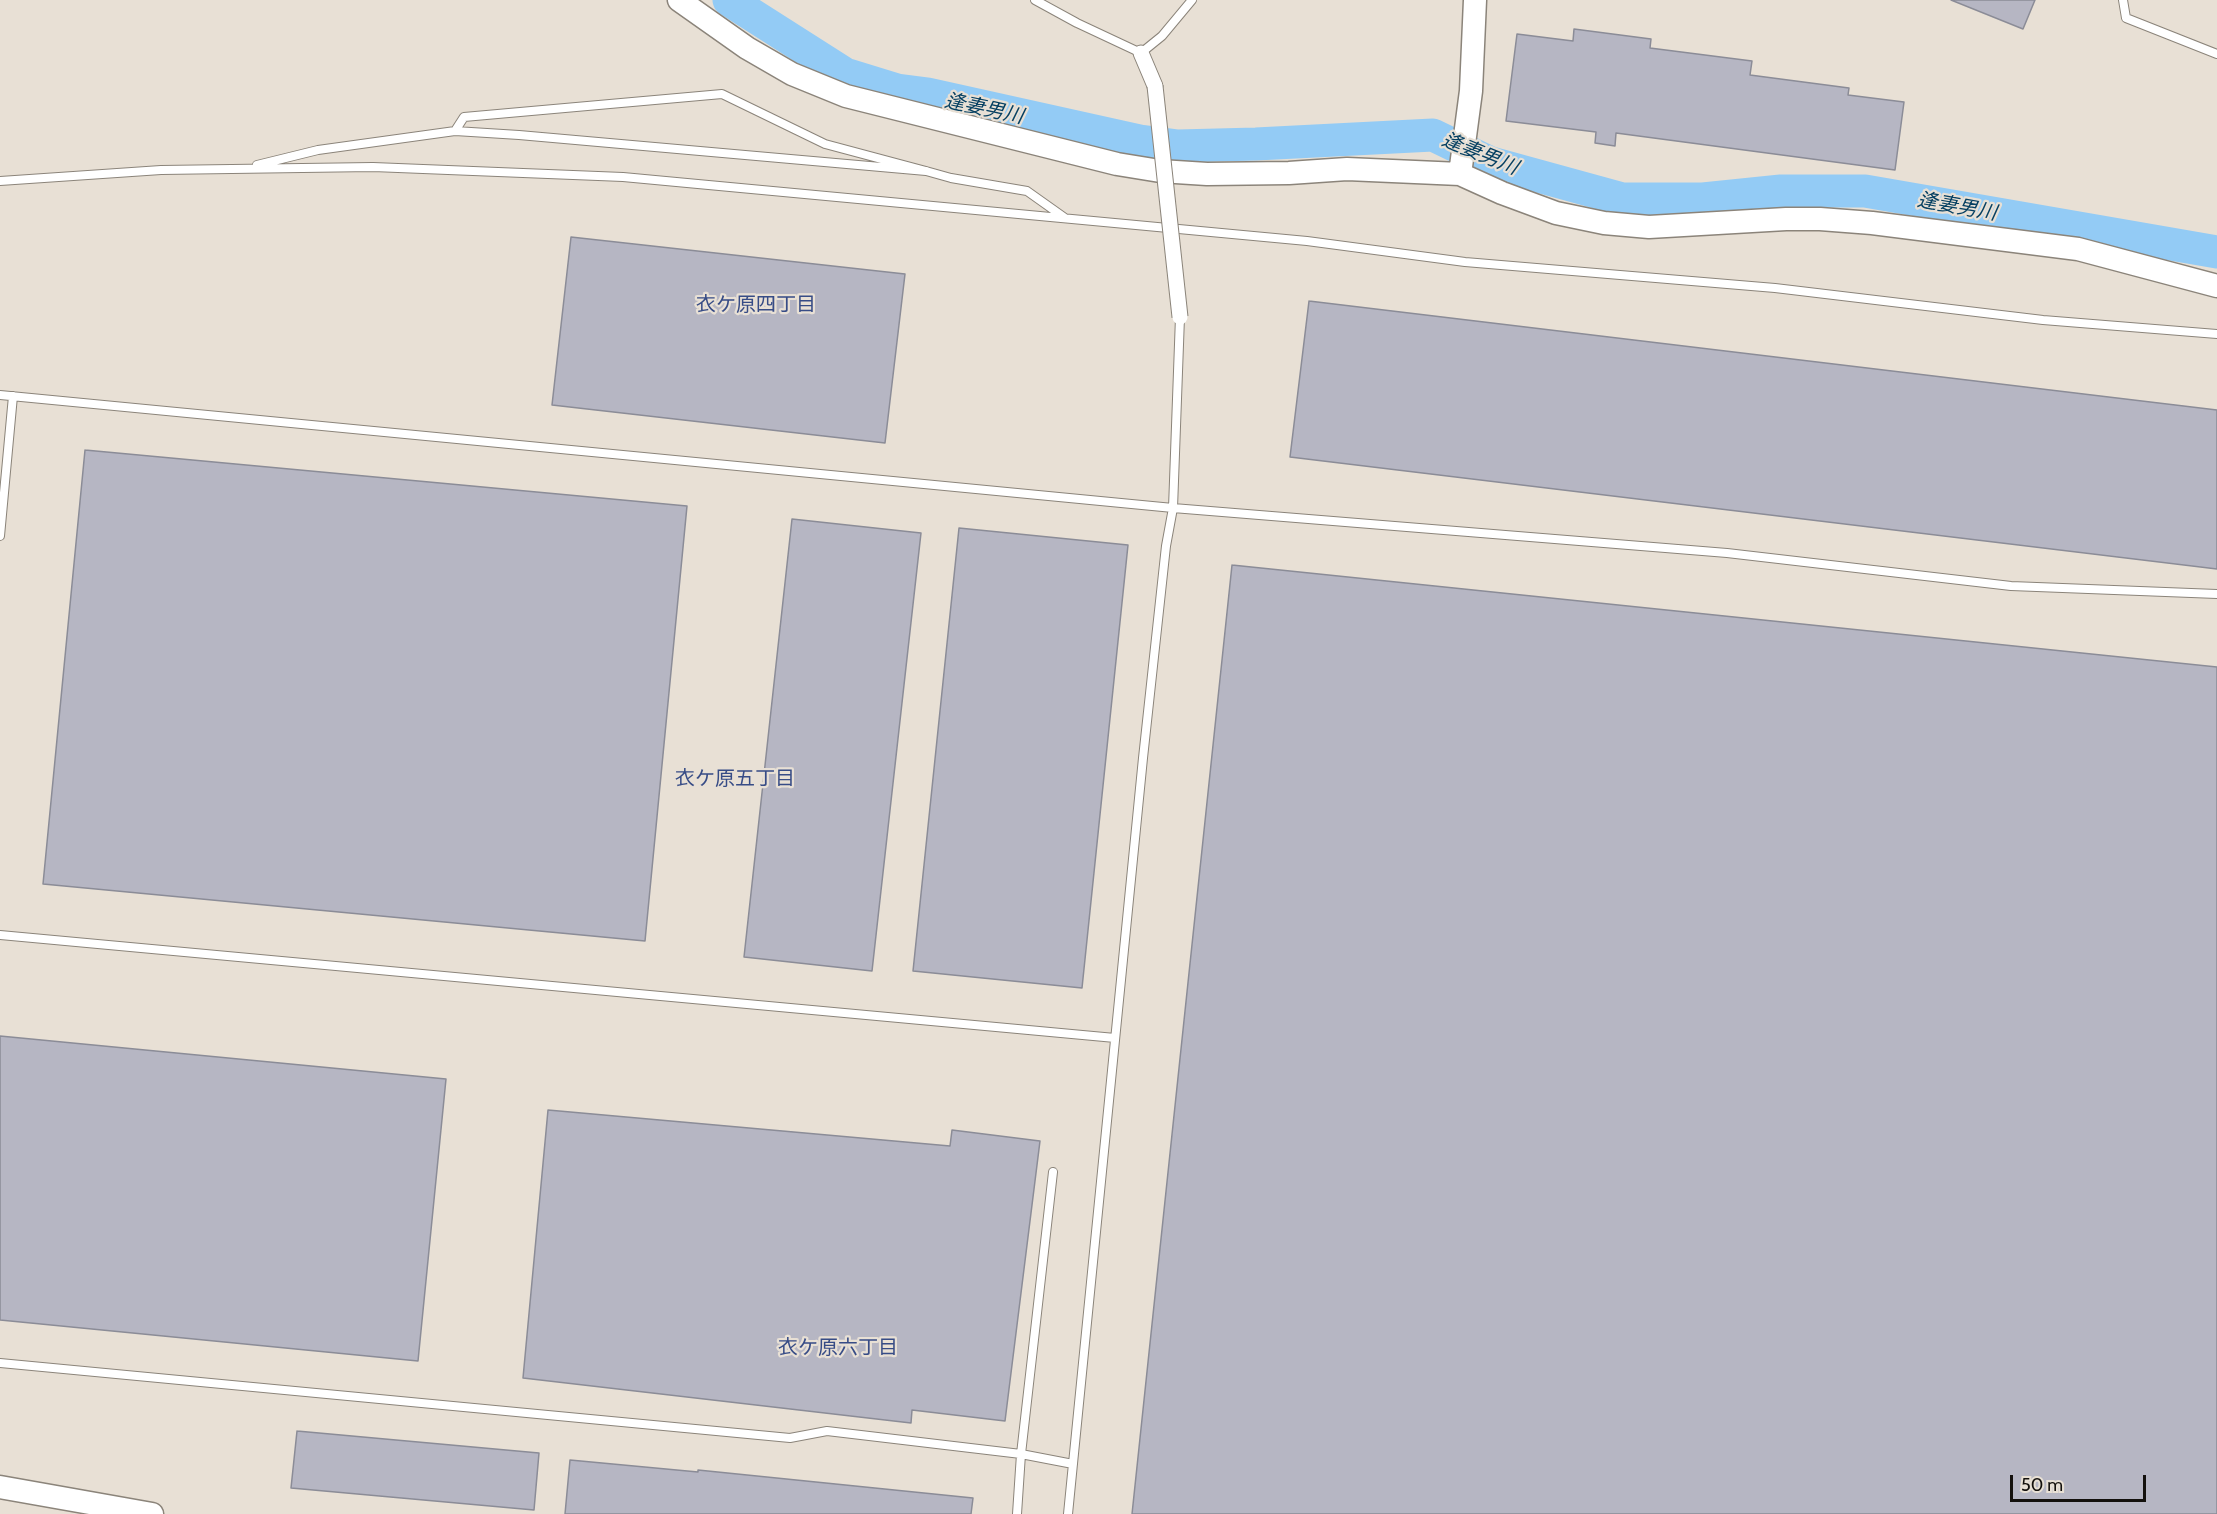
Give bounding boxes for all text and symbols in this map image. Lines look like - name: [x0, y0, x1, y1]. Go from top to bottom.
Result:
- water label: 逢妻男川: [942, 89, 1026, 129]
- water label: 逢妻男川: [1438, 128, 1522, 180]
- water label: 逢妻男川: [1916, 188, 1998, 226]
- district label: 衣ケ原四丁目: [696, 293, 816, 317]
- district label: 衣ケ原五丁目: [675, 767, 795, 791]
- district label: 衣ケ原六丁目: [778, 1336, 898, 1360]
- scale bar: [2013, 1463, 2150, 1501]
- text: 50 m: [2021, 1474, 2063, 1496]

